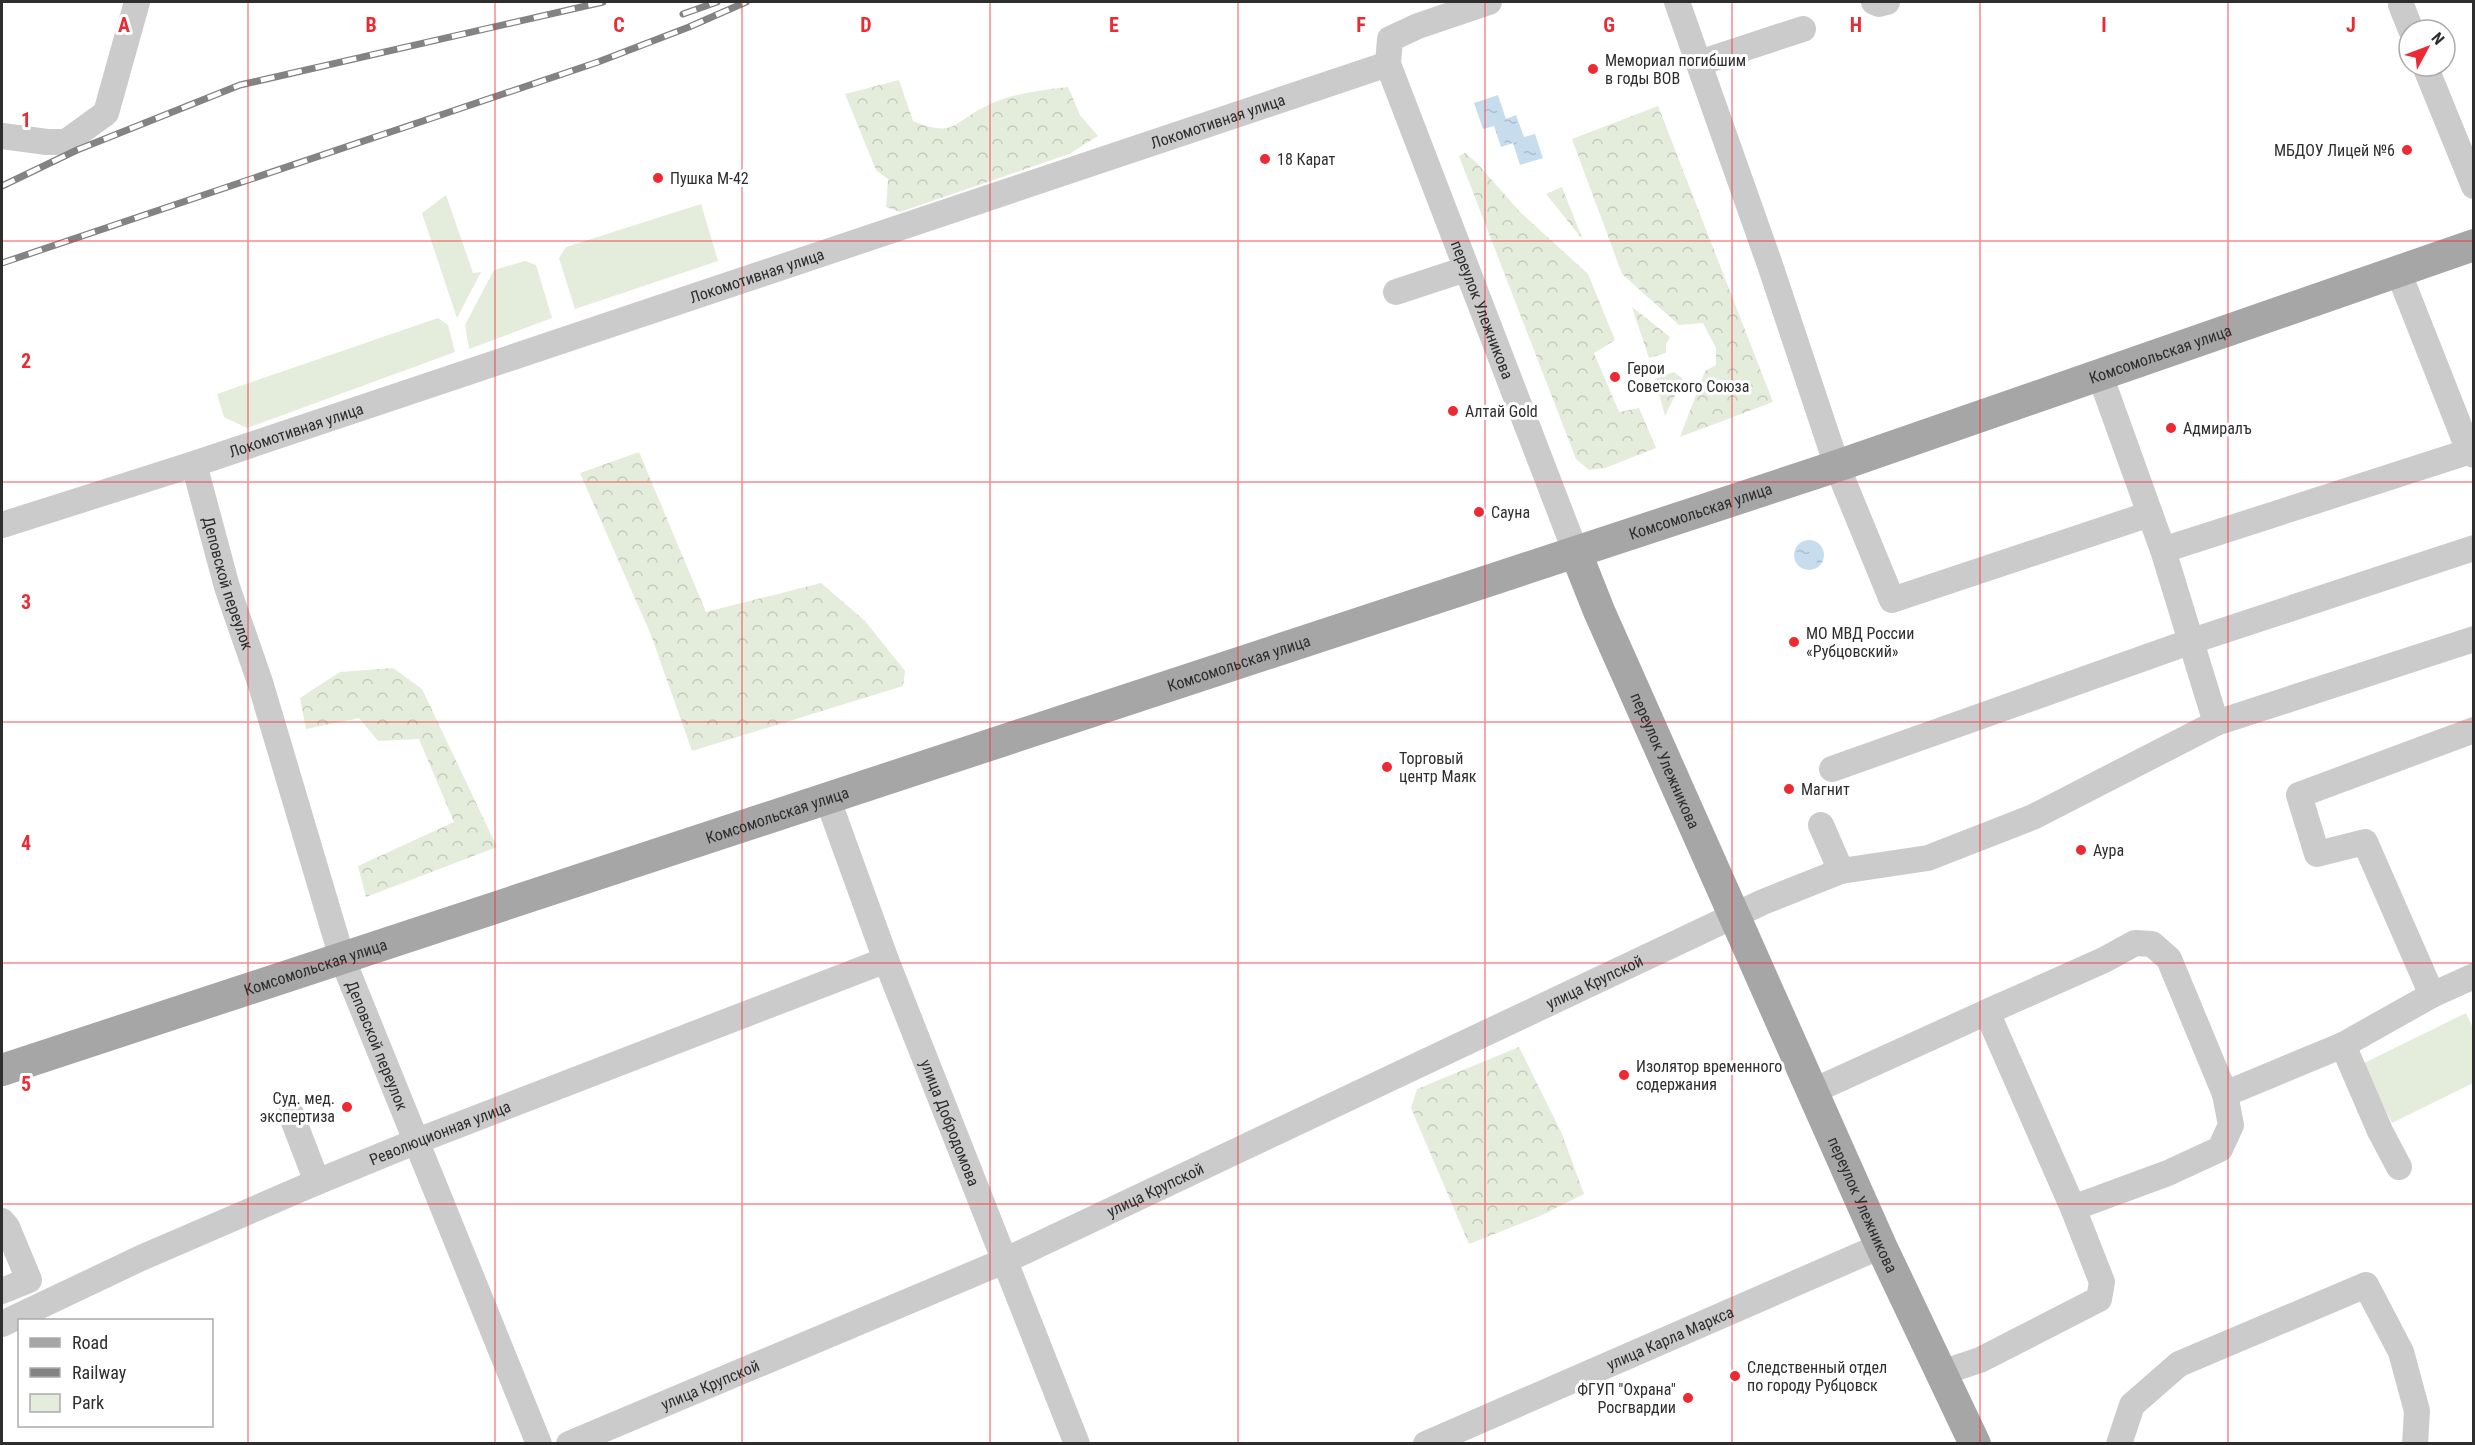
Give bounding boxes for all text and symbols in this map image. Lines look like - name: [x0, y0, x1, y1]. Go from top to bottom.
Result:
- text: A: [118, 13, 130, 37]
- text: B: [365, 13, 377, 37]
- text: C: [613, 13, 625, 37]
- text: D: [860, 13, 872, 37]
- text: E: [1109, 13, 1119, 37]
- text: F: [1356, 13, 1366, 37]
- text: G: [1603, 13, 1615, 37]
- text: H: [1850, 13, 1862, 37]
- text: I: [2101, 13, 2107, 37]
- text: J: [2346, 13, 2356, 37]
- north arrow: [2397, 18, 2457, 78]
- text: N: [2428, 29, 2448, 48]
- place label: Мемориал погибшим в годы ВОВ: [1605, 51, 1746, 88]
- marker: Мемориал погибшим в годы ВОВ: [1586, 62, 1600, 76]
- street label: Локомотивная улица: [1148, 90, 1287, 152]
- text: 1: [21, 108, 31, 132]
- place label: МБДОУ Лицей №6: [2274, 141, 2395, 160]
- marker: МБДОУ Лицей №6: [2400, 143, 2414, 157]
- place label: 18 Карат: [1277, 150, 1336, 169]
- marker: 18 Карат: [1258, 152, 1272, 166]
- place label: Пушка М-42: [670, 169, 749, 188]
- marker: Пушка М-42: [651, 171, 665, 185]
- street label: переулок Улежникова: [1447, 238, 1518, 382]
- street label: Локомотивная улица: [687, 244, 826, 307]
- street label: Комсомольская улица: [2087, 320, 2234, 387]
- text: 2: [21, 349, 31, 373]
- place label: Герои Советского Союза: [1627, 359, 1749, 396]
- marker: Герои Советского Союза: [1608, 370, 1622, 384]
- street label: Локомотивная улица: [226, 398, 366, 461]
- place label: Алтай Gold: [1465, 402, 1538, 421]
- marker: Алтай Gold: [1446, 404, 1460, 418]
- place label: Адмиралъ: [2183, 419, 2252, 438]
- marker: Адмиралъ: [2164, 421, 2178, 435]
- street label: Комсомольская улица: [1626, 479, 1774, 543]
- place label: Сауна: [1491, 503, 1530, 522]
- marker: Сауна: [1472, 505, 1486, 519]
- street label: Деповской переулок: [199, 515, 258, 653]
- text: 3: [21, 590, 31, 614]
- place label: МО МВД России «Рубцовский»: [1806, 624, 1914, 661]
- street label: Комсомольская улица: [1165, 631, 1313, 695]
- marker: МО МВД России «Рубцовский»: [1787, 635, 1801, 649]
- street label: переулок Улежникова: [1627, 690, 1704, 832]
- place label: Торговый центр Маяк: [1399, 749, 1477, 786]
- marker: Торговый центр Маяк: [1380, 760, 1394, 774]
- place label: Магнит: [1801, 780, 1850, 799]
- street label: Комсомольская улица: [703, 782, 851, 847]
- marker: Магнит: [1782, 782, 1796, 796]
- text: 4: [21, 831, 31, 855]
- place label: Аура: [2093, 841, 2124, 860]
- marker: Аура: [2074, 843, 2088, 857]
- street label: Комсомольская улица: [241, 934, 389, 999]
- street label: улица Крупской: [1543, 951, 1646, 1013]
- street label: Деповской переулок: [343, 978, 412, 1113]
- street label: улица Добродомова: [917, 1056, 984, 1189]
- place label: Изолятор временного содержания: [1636, 1057, 1782, 1094]
- marker: Изолятор временного содержания: [1617, 1068, 1631, 1082]
- text: 5: [21, 1072, 31, 1096]
- place label: Суд. мед. экспертиза: [260, 1089, 335, 1126]
- street label: Революционная улица: [366, 1096, 513, 1169]
- marker: Суд. мед. экспертиза: [340, 1100, 354, 1114]
- street label: переулок Улежникова: [1824, 1134, 1902, 1276]
- street label: улица Крупской: [1104, 1159, 1207, 1221]
- street label: улица Карла Маркса: [1603, 1302, 1736, 1374]
- legend: [18, 1319, 213, 1427]
- text: Road: [72, 1332, 108, 1353]
- street label: улица Крупской: [658, 1356, 762, 1414]
- place label: Следственный отдел по городу Рубцовск: [1747, 1358, 1887, 1395]
- text: Railway: [72, 1362, 127, 1383]
- marker: Следственный отдел по городу Рубцовск: [1728, 1369, 1742, 1383]
- place label: ФГУП "Охрана" Росгвардии: [1577, 1380, 1676, 1417]
- marker: ФГУП "Охрана" Росгвардии: [1681, 1391, 1695, 1405]
- text: Park: [72, 1392, 104, 1413]

